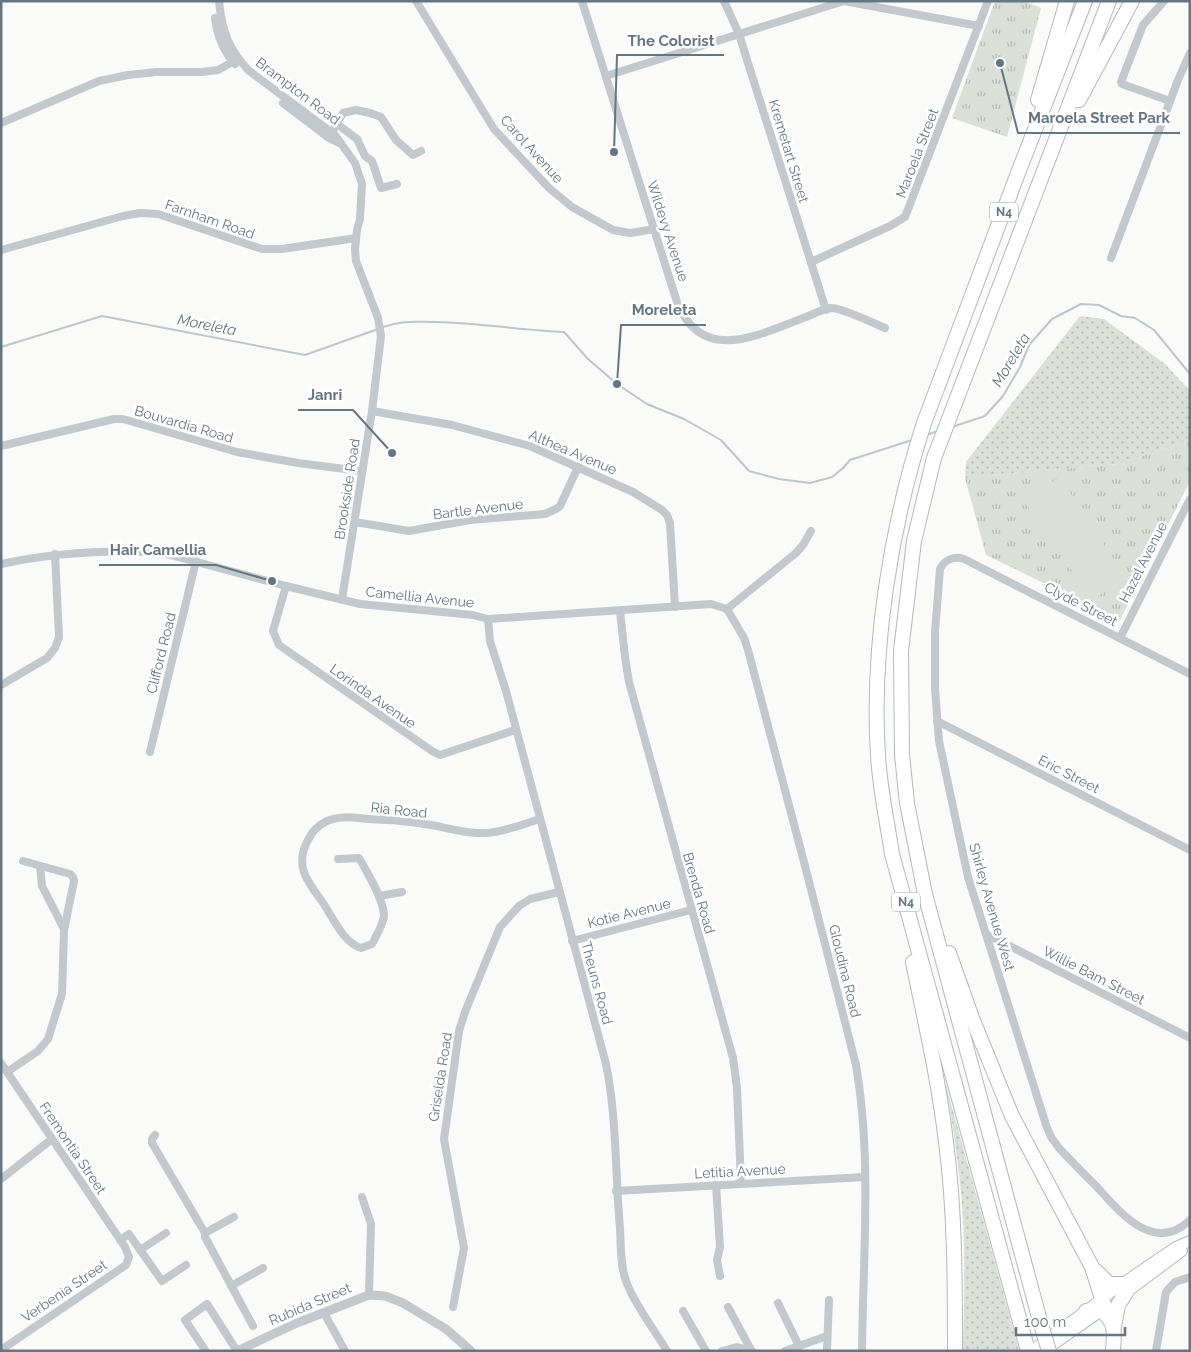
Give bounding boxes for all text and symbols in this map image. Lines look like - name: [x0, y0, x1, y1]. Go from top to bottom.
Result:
- callout: The Colorist: [617, 25, 724, 55]
- text: The Colorist: [628, 32, 715, 50]
- street label: Brampton Road: [253, 54, 343, 128]
- street label: Kremetart Street: [766, 97, 812, 205]
- callout: Maroela Street Park: [1018, 103, 1180, 133]
- street label: Maroela Street: [893, 106, 942, 200]
- text: Maroela Street Park: [1028, 109, 1171, 127]
- street label: Carol Avenue: [497, 112, 567, 186]
- street label: Wildevy Avenue: [644, 179, 692, 283]
- street label: Farnham Road: [163, 196, 257, 242]
- road number: N4: [990, 202, 1018, 222]
- callout: Moreleta: [621, 295, 706, 325]
- text: Moreleta: [632, 301, 697, 319]
- water label: Moreleta: [176, 310, 238, 340]
- water label: Moreleta: [988, 330, 1034, 390]
- callout: Janri: [298, 380, 353, 410]
- text: Janri: [308, 386, 342, 404]
- street label: Bouvardia Road: [133, 402, 235, 446]
- street label: Althea Avenue: [527, 426, 619, 478]
- street label: Brookside Road: [331, 437, 363, 541]
- street label: Bartle Avenue: [432, 496, 524, 522]
- street label: Hazel Avenue: [1116, 519, 1170, 605]
- callout: Hair Camellia: [99, 535, 216, 565]
- text: Hair Camellia: [110, 541, 207, 559]
- street label: Clyde Street: [1042, 579, 1120, 629]
- street label: Camellia Avenue: [365, 583, 475, 611]
- street label: Clifford Road: [143, 611, 179, 695]
- street label: Lorinda Avenue: [327, 660, 419, 732]
- street label: Eric Street: [1036, 752, 1103, 796]
- street label: Ria Road: [370, 799, 428, 821]
- street label: Shirley Avenue West: [966, 841, 1018, 973]
- street label: Brenda Road: [680, 850, 718, 936]
- road number: N4: [892, 892, 920, 912]
- street label: Kotie Avenue: [586, 895, 672, 931]
- street label: Gloudina Road: [826, 923, 864, 1019]
- street label: Theuns Road: [578, 940, 616, 1026]
- street label: Willie Bam Street: [1040, 942, 1148, 1008]
- street label: Griselda Road: [425, 1031, 455, 1123]
- street label: Fremontia Street: [36, 1099, 110, 1197]
- street label: Letitia Avenue: [694, 1161, 786, 1181]
- street label: Verbenia Street: [18, 1256, 110, 1326]
- street label: Rubida Street: [266, 1279, 354, 1329]
- scale bar: [1016, 1304, 1125, 1336]
- text: 100 m: [1024, 1313, 1066, 1331]

